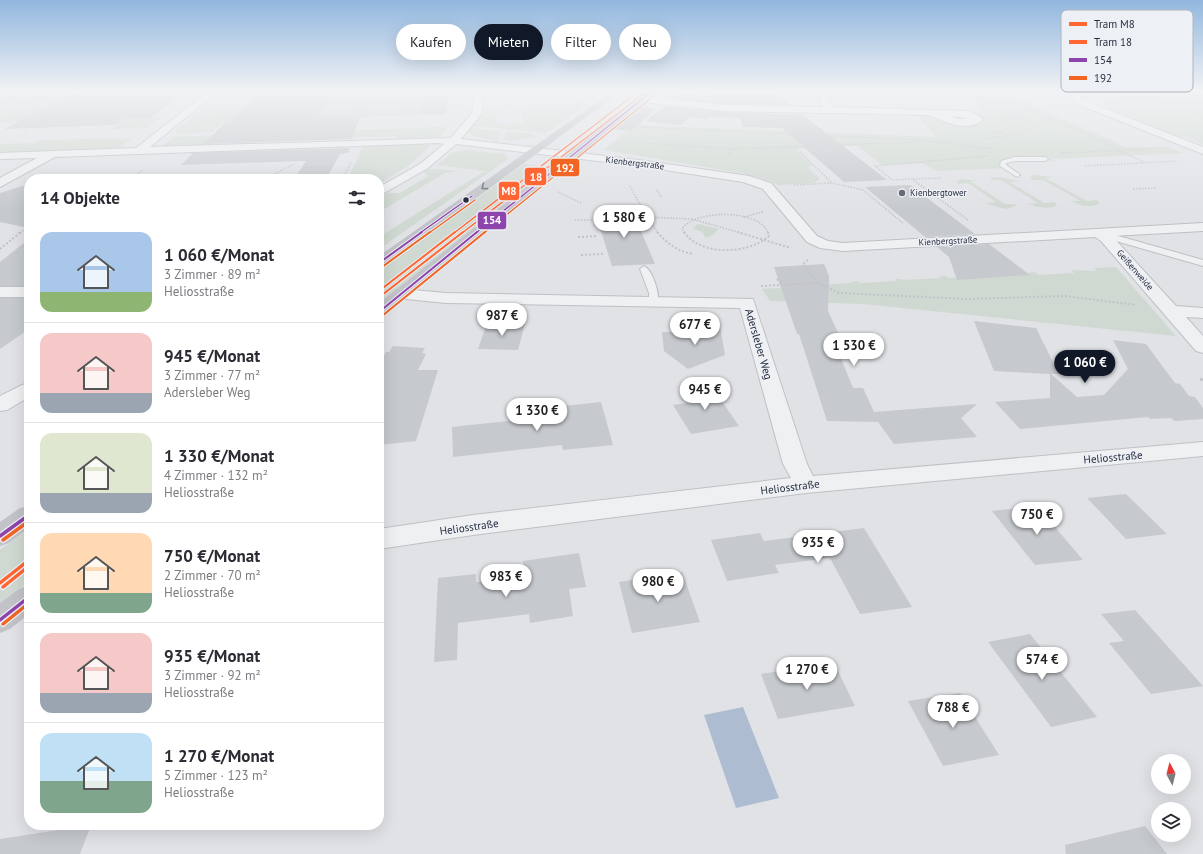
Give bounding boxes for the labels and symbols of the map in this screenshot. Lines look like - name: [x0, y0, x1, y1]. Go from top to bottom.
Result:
- legend: [1061, 10, 1193, 92]
- text: Tram M8: [1094, 17, 1135, 31]
- text: Tram 18: [1094, 35, 1132, 49]
- text: 154: [1094, 53, 1112, 67]
- text: 192: [1094, 71, 1112, 85]
- street label: Kienbergstraße: [605, 153, 665, 172]
- line badge: 192: [550, 158, 580, 177]
- text: 192: [556, 161, 574, 175]
- line badge: 18: [524, 167, 547, 186]
- text: 18: [530, 170, 542, 184]
- line badge: M8: [498, 181, 520, 201]
- one-way arrow: [482, 182, 489, 189]
- text: M8: [501, 184, 517, 198]
- place label: Kienbergtower: [910, 187, 967, 198]
- marker: Kienbergtower: [897, 188, 907, 198]
- unlabelled marker: [461, 195, 471, 205]
- pin: 1 580 €: [587, 205, 661, 239]
- line badge: 154: [477, 211, 507, 230]
- text: 154: [483, 213, 502, 227]
- street label: Kienbergstraße: [918, 233, 978, 248]
- street label: Geißenweide: [1115, 247, 1156, 293]
- pin: 987 €: [474, 303, 530, 337]
- street label: Adersleber Weg: [742, 307, 776, 381]
- pin: 677 €: [667, 312, 723, 346]
- pin: 1 530 €: [817, 333, 891, 367]
- pin: 1 060 €: [1048, 350, 1122, 384]
- pin: 945 €: [677, 377, 733, 411]
- pin: 1 330 €: [500, 398, 574, 432]
- street label: Heliosstraße: [1083, 447, 1144, 467]
- street label: Heliosstraße: [760, 476, 821, 498]
- pin: 750 €: [1009, 502, 1065, 536]
- street label: Heliosstraße: [439, 516, 500, 538]
- pin: 935 €: [790, 530, 846, 564]
- pin: 983 €: [478, 564, 534, 598]
- pin: 980 €: [630, 569, 686, 603]
- pin: 574 €: [1014, 647, 1070, 681]
- pin: 1 270 €: [770, 657, 844, 691]
- pin: 788 €: [925, 695, 981, 729]
- north arrow: [1151, 754, 1191, 794]

